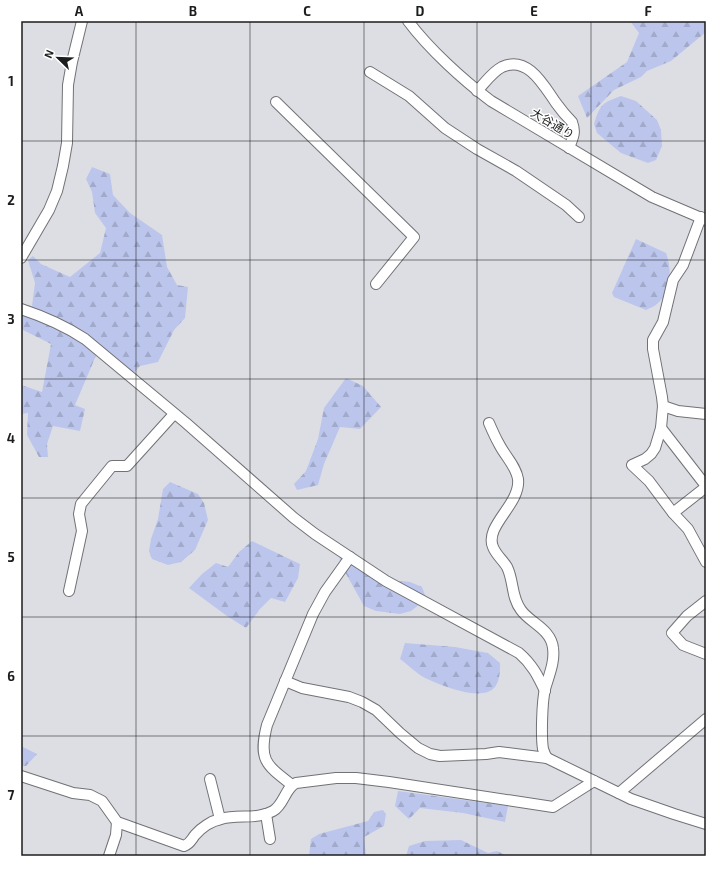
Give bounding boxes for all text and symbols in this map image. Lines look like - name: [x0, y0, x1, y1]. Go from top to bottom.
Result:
- text: A: [75, 3, 84, 19]
- text: B: [189, 3, 197, 19]
- text: C: [303, 3, 311, 19]
- text: D: [416, 3, 425, 19]
- text: E: [530, 3, 538, 19]
- text: F: [644, 3, 652, 19]
- north arrow: [38, 38, 78, 78]
- text: N: [41, 48, 56, 60]
- text: 1: [8, 73, 14, 89]
- street label: 大谷通り: [529, 105, 577, 141]
- text: 2: [7, 192, 15, 208]
- text: 3: [7, 311, 15, 327]
- text: 4: [7, 430, 15, 446]
- text: 5: [7, 549, 15, 565]
- text: 6: [7, 668, 15, 684]
- text: 7: [8, 787, 15, 803]

